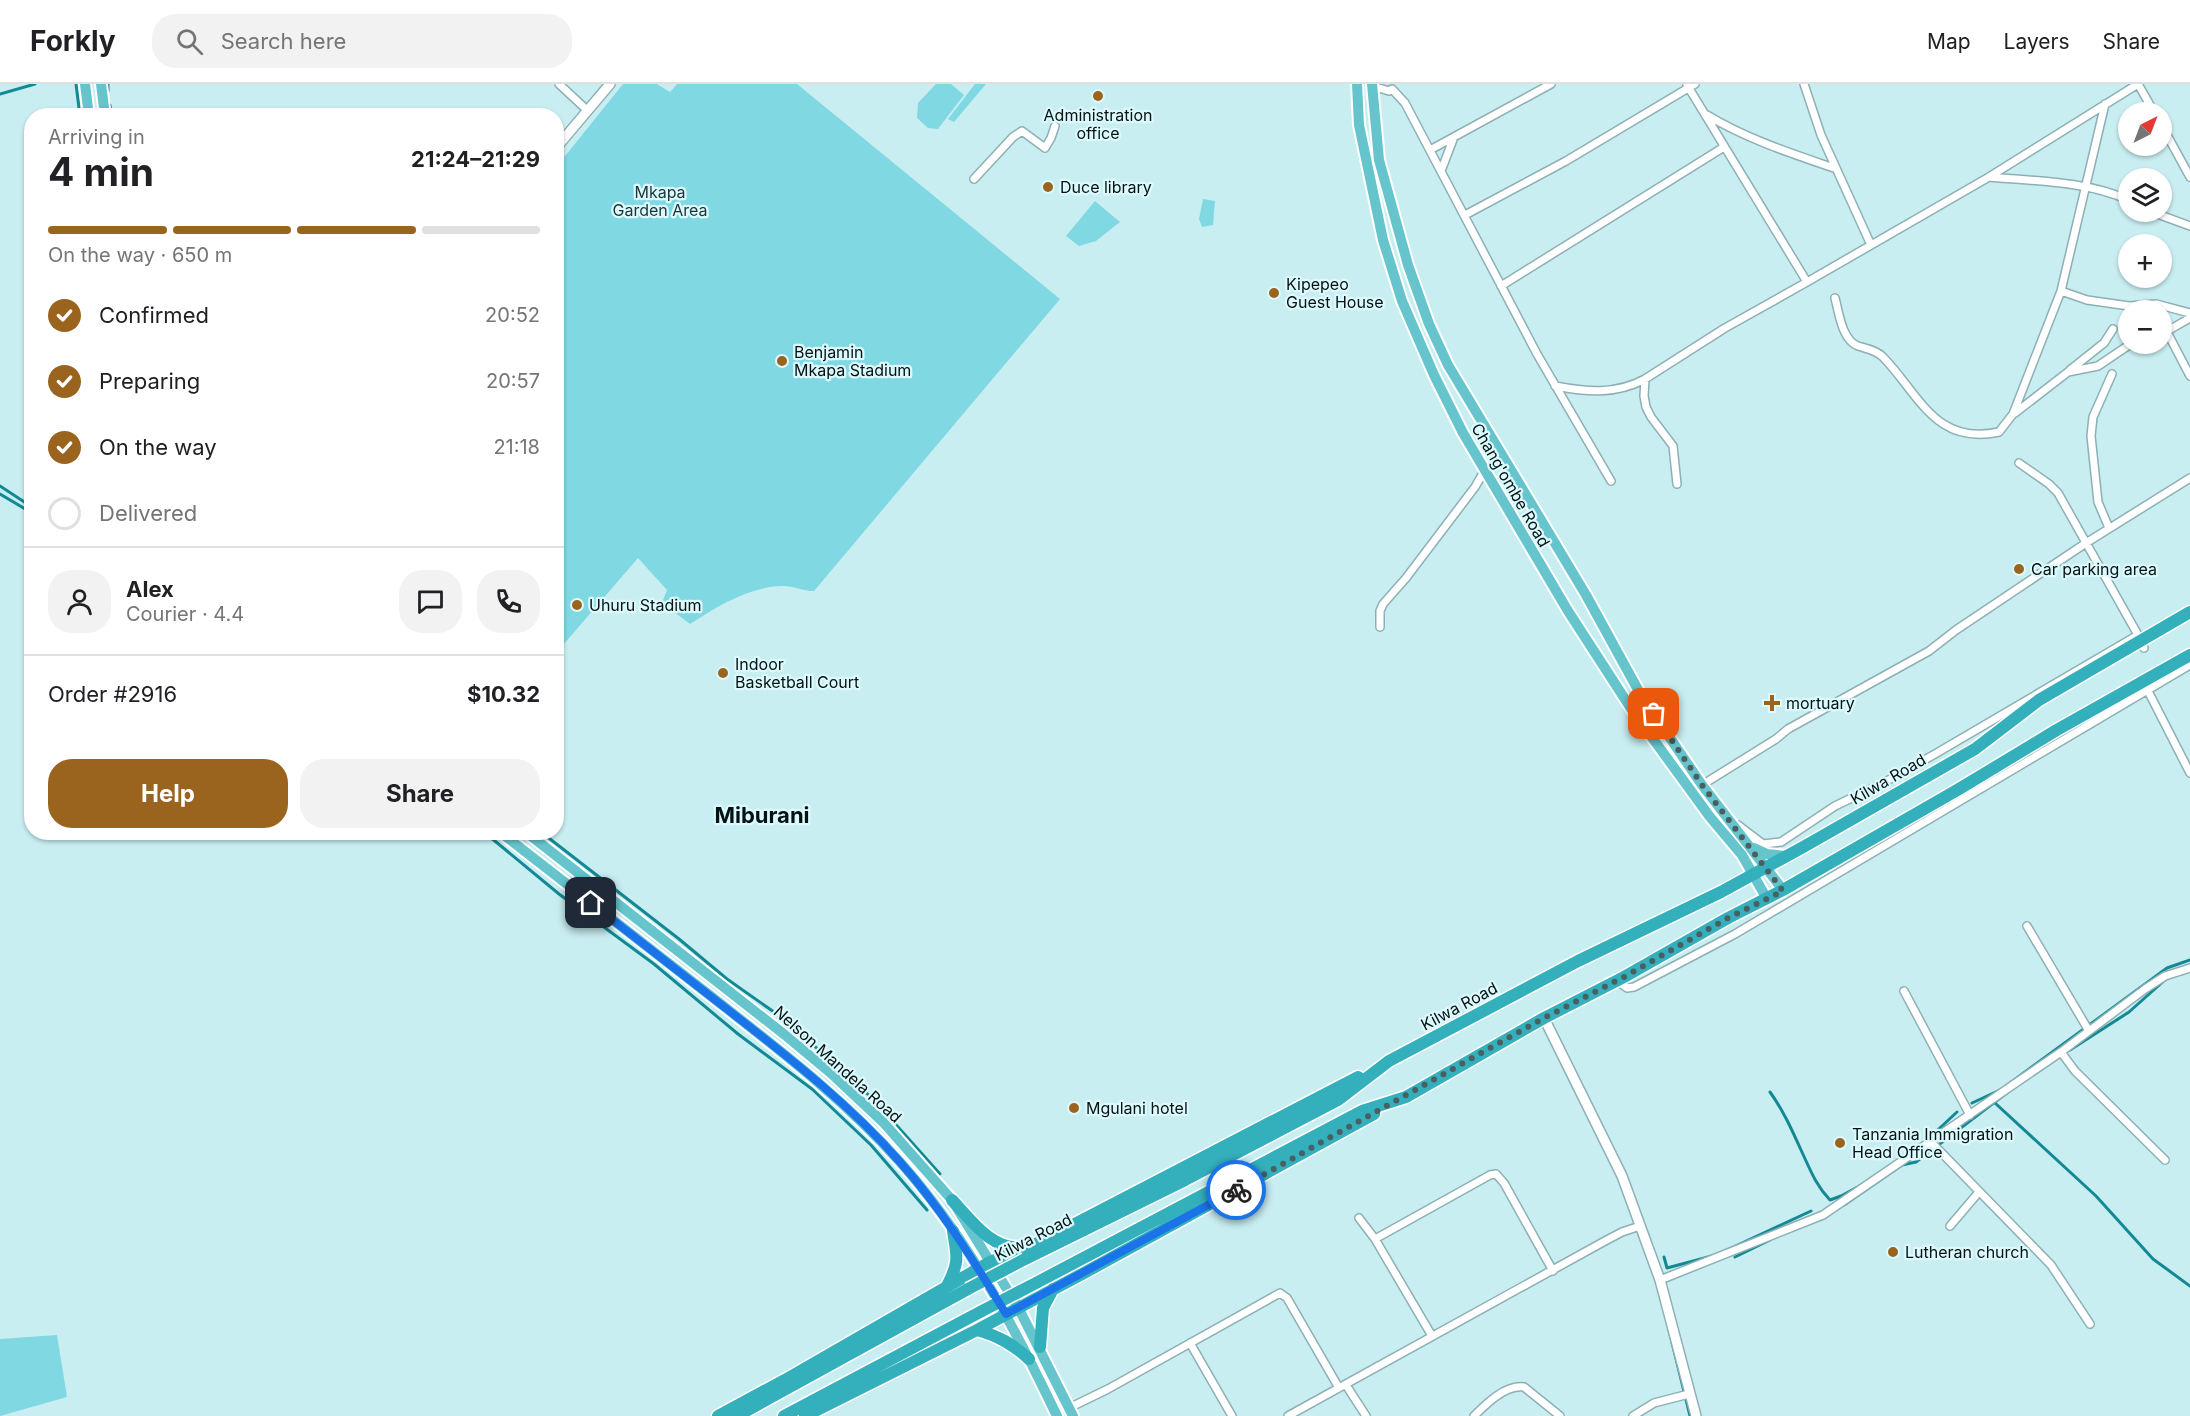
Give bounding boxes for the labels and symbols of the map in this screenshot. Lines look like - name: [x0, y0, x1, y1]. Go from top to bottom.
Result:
- marker: Administration office: [1091, 89, 1105, 103]
- north arrow: [2118, 102, 2172, 156]
- place label: Administration office: [1044, 105, 1152, 143]
- place label: Duce library: [1060, 177, 1152, 197]
- marker: Duce library: [1041, 180, 1055, 194]
- park label: Mkapa Garden Area: [612, 182, 708, 220]
- place label: Kipepeo Guest House: [1286, 274, 1384, 312]
- marker: Kipepeo Guest House: [1267, 286, 1281, 300]
- place label: Benjamin Mkapa Stadium: [794, 342, 911, 380]
- marker: Benjamin Mkapa Stadium: [775, 354, 789, 368]
- street label: Chang'ombe Road: [1467, 419, 1555, 551]
- place label: Car parking area: [2031, 559, 2157, 579]
- marker: Car parking area: [2012, 562, 2026, 576]
- place label: Uhuru Stadium: [589, 595, 702, 615]
- marker: Uhuru Stadium: [570, 598, 584, 612]
- place label: Indoor Basketball Court: [735, 654, 859, 692]
- marker: Indoor Basketball Court: [716, 666, 730, 680]
- pin: [1628, 688, 1679, 739]
- place label: mortuary: [1786, 693, 1855, 713]
- marker: mortuary: [1763, 694, 1781, 712]
- street label: Kilwa Road: [1847, 749, 1929, 809]
- district label: Miburani: [714, 802, 810, 828]
- pin: [565, 877, 616, 928]
- street label: Kilwa Road: [1417, 977, 1501, 1035]
- street label: Nelson Mandela Road: [770, 1001, 906, 1127]
- place label: Mgulani hotel: [1086, 1098, 1188, 1118]
- marker: Mgulani hotel: [1067, 1101, 1081, 1115]
- place label: Tanzania Immigration Head Office: [1852, 1124, 2013, 1162]
- marker: Tanzania Immigration Head Office: [1833, 1136, 1847, 1150]
- courier: [1206, 1160, 1266, 1220]
- street label: Kilwa Road: [991, 1209, 1075, 1265]
- place label: Lutheran church: [1905, 1242, 2029, 1262]
- marker: Lutheran church: [1886, 1245, 1900, 1259]

